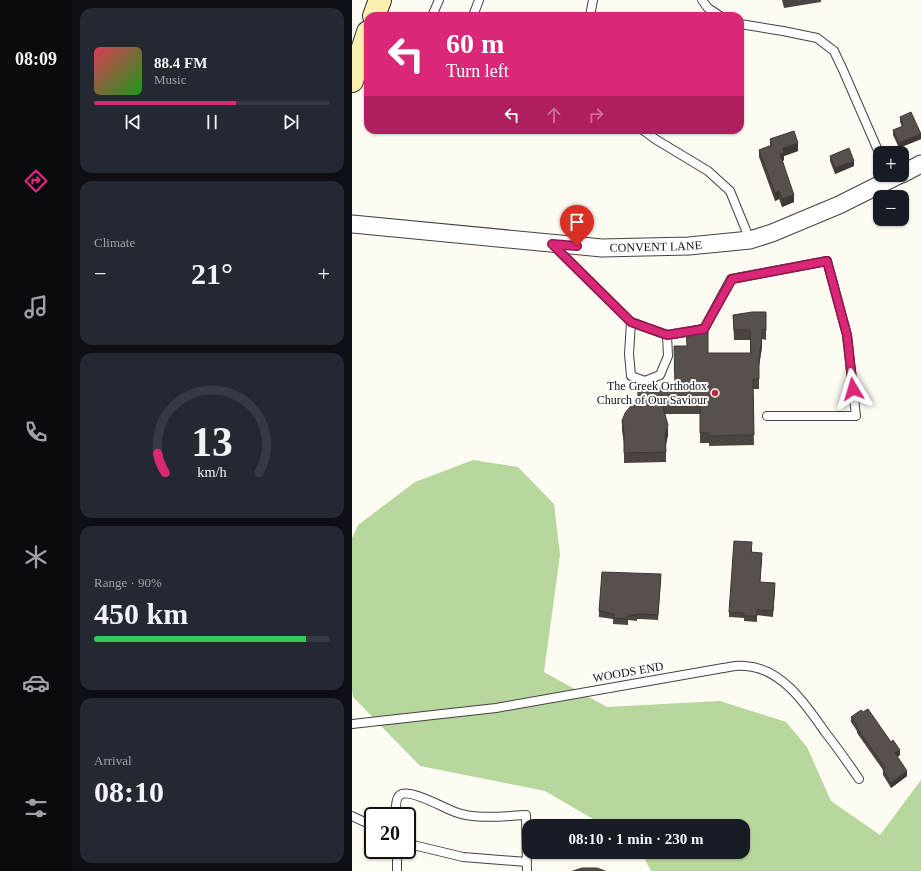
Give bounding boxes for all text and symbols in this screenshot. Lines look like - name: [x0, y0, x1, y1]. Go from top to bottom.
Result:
- icon: left: [380, 28, 432, 80]
- text: 60 m: [446, 28, 504, 59]
- text: 08:09: [15, 49, 57, 69]
- text: 88.4 FM: [154, 55, 207, 71]
- text: Turn left: [446, 61, 509, 81]
- text: Music: [154, 72, 187, 87]
- icon: left: [501, 104, 523, 126]
- icon: ahead: [543, 104, 565, 126]
- icon: right: [585, 104, 607, 126]
- icon: previous: [122, 111, 144, 133]
- icon: pause: [201, 111, 223, 133]
- icon: next: [280, 111, 302, 133]
- map controls: [873, 146, 909, 226]
- button: +: [873, 146, 909, 182]
- icon: directions: [22, 167, 50, 195]
- button: −: [873, 190, 909, 226]
- pin: [560, 205, 594, 246]
- icon: arrive: [566, 211, 588, 233]
- text: Climate: [94, 235, 135, 250]
- street label: CONVENT LANE: [610, 238, 703, 255]
- text: 21°: [191, 257, 233, 290]
- text: −: [94, 261, 106, 286]
- text: +: [318, 261, 330, 286]
- icon: music: [22, 293, 50, 321]
- position arrow: [832, 368, 874, 410]
- place label: The Greek Orthodox Church of Our Saviour: [597, 379, 707, 407]
- marker: The Greek Orthodox Church of Our Saviour: [710, 388, 720, 398]
- icon: phone: [22, 418, 50, 446]
- text: 13: [191, 419, 233, 465]
- text: km/h: [197, 464, 227, 480]
- icon: climate: [22, 543, 50, 571]
- text: Range · 90%: [94, 575, 162, 590]
- text: 450 km: [94, 597, 188, 630]
- street label: WOODS END: [591, 659, 665, 685]
- icon: car: [22, 669, 50, 697]
- text: Arrival: [94, 753, 132, 768]
- text: 08:10: [94, 775, 164, 808]
- icon: filters: [22, 794, 50, 822]
- speed limit sign: 20: [364, 807, 416, 859]
- text: 08:10 · 1 min · 230 m: [569, 831, 704, 847]

